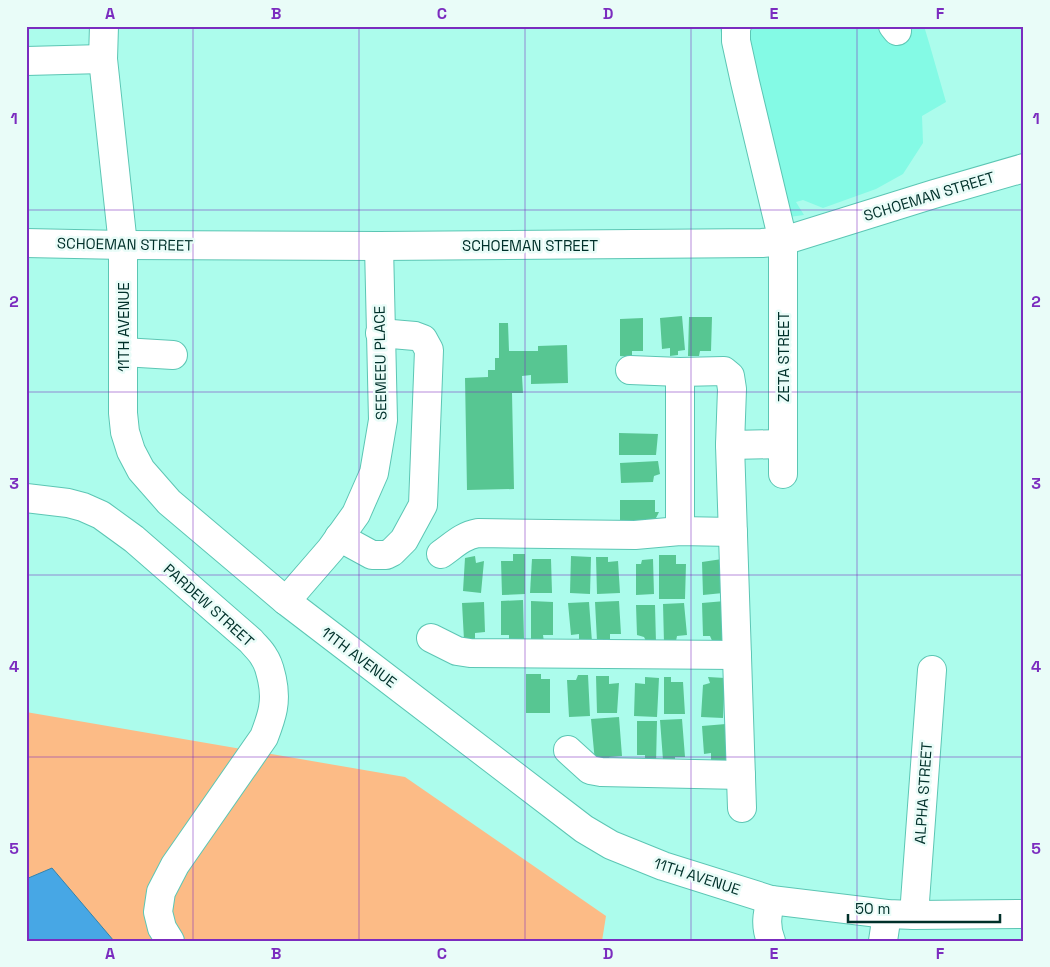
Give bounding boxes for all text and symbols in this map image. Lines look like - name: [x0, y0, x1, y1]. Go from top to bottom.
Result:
- text: A: [105, 3, 115, 24]
- text: B: [271, 3, 281, 24]
- text: C: [437, 3, 447, 24]
- text: D: [603, 3, 613, 24]
- text: E: [770, 3, 779, 24]
- text: F: [936, 3, 945, 24]
- text: 1: [10, 108, 18, 129]
- text: 1: [1032, 108, 1040, 129]
- street label: SCHOEMAN STREET: [861, 167, 997, 225]
- street label: SCHOEMAN STREET: [57, 233, 193, 255]
- street label: SCHOEMAN STREET: [462, 236, 598, 255]
- street label: 11TH AVENUE: [114, 282, 133, 372]
- text: 2: [9, 291, 19, 312]
- text: 2: [1031, 291, 1041, 312]
- street label: SEEMEEU PLACE: [370, 306, 390, 420]
- street label: ZETA STREET: [774, 312, 793, 402]
- text: 3: [9, 473, 19, 494]
- text: 3: [1031, 473, 1041, 494]
- street label: PARDEW STREET: [160, 559, 258, 651]
- street label: 11TH AVENUE: [317, 622, 401, 692]
- text: 4: [9, 656, 19, 677]
- text: 4: [1031, 656, 1041, 677]
- street label: ALPHA STREET: [910, 741, 936, 845]
- text: 5: [9, 838, 19, 859]
- text: 5: [1031, 838, 1041, 859]
- street label: 11TH AVENUE: [651, 853, 743, 899]
- scale bar: [848, 892, 1000, 924]
- text: 50 m: [855, 899, 890, 918]
- text: A: [105, 943, 115, 964]
- text: B: [271, 943, 281, 964]
- text: C: [437, 943, 447, 964]
- text: D: [603, 943, 613, 964]
- text: E: [770, 943, 779, 964]
- text: F: [936, 943, 945, 964]

